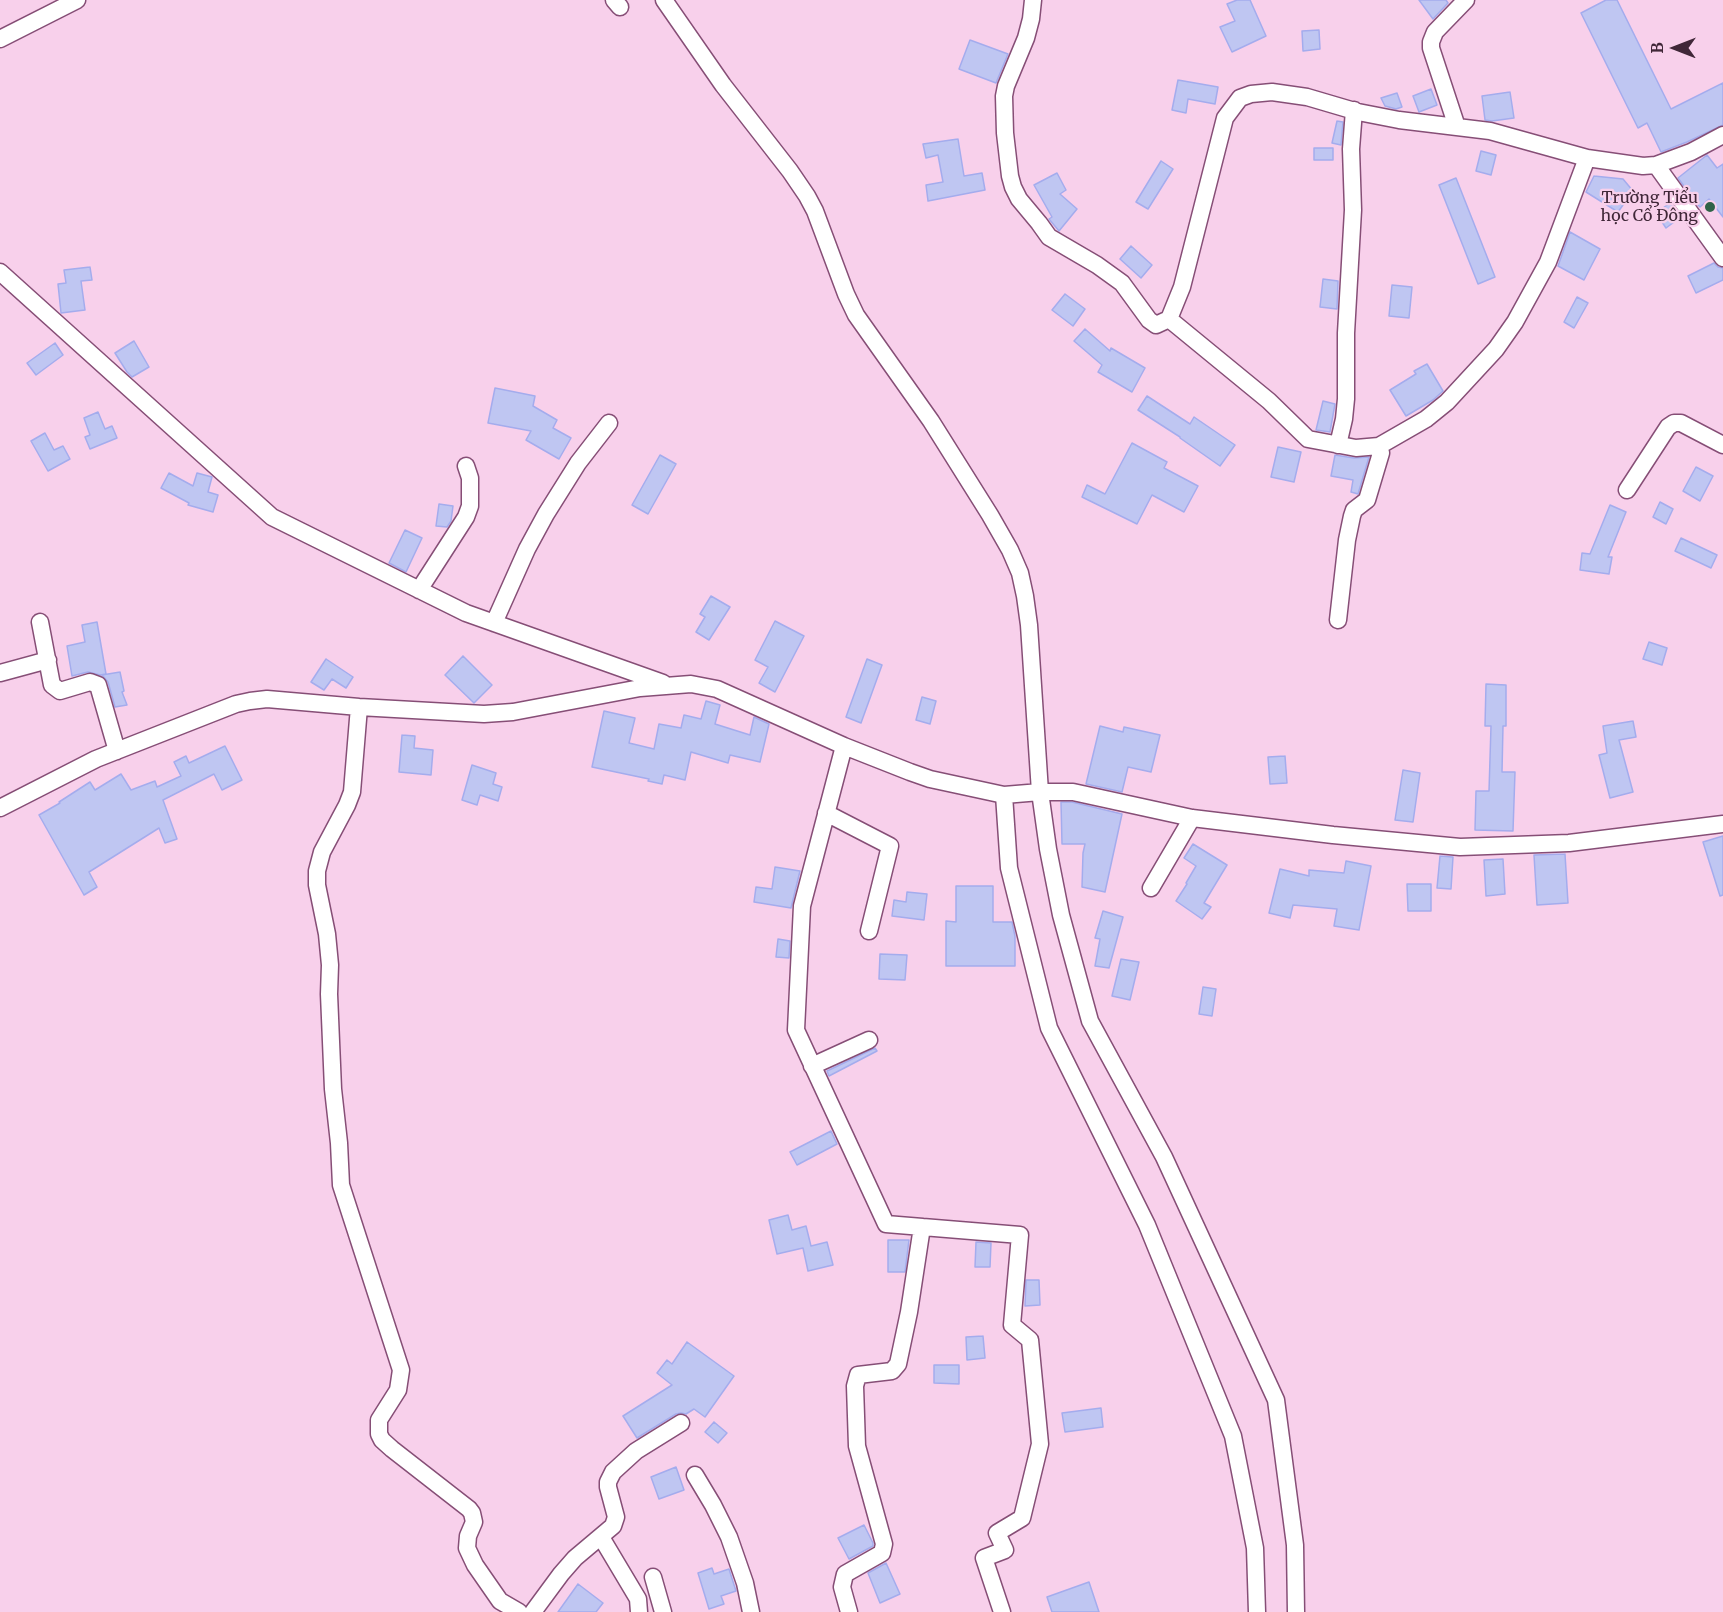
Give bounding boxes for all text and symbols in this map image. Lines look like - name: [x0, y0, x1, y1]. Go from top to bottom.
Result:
- north arrow: [1645, 18, 1705, 78]
- text: B: [1647, 42, 1667, 54]
- place label: Trường Tiểu học Cổ Đông: [1601, 188, 1698, 226]
- marker: Trường Tiểu học Cổ Đông: [1703, 200, 1717, 214]

